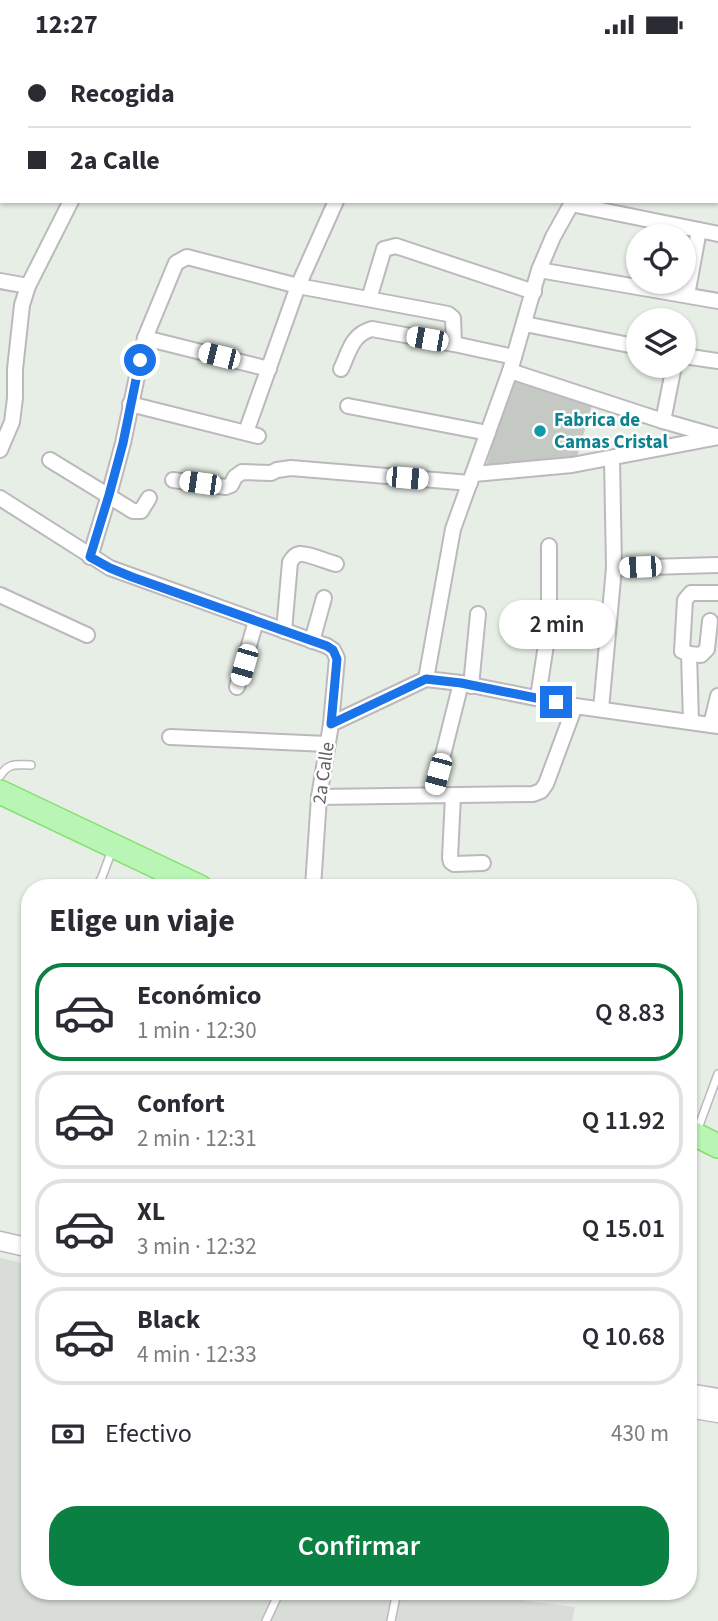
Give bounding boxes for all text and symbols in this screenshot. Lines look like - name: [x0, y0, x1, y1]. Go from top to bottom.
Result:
- text: 12:27: [35, 6, 98, 43]
- text: Recogida: [70, 75, 175, 112]
- text: 2a Calle: [70, 142, 160, 179]
- map controls: [626, 224, 696, 378]
- button: locate: [626, 224, 696, 294]
- button: layers: [626, 308, 696, 378]
- car: [405, 325, 450, 353]
- car: [197, 341, 242, 371]
- route start: [124, 344, 156, 376]
- place label: Fabrica de Camas Cristal: [554, 407, 668, 456]
- marker: Fabrica de Camas Cristal: [532, 423, 548, 439]
- car: [386, 466, 429, 490]
- car: [178, 470, 223, 496]
- car: [619, 556, 662, 578]
- callout: 2 min: [498, 601, 614, 649]
- text: 2 min: [530, 608, 584, 641]
- car: [229, 642, 260, 688]
- route end: [540, 686, 572, 718]
- street label: 2a Calle: [306, 740, 342, 806]
- car: [423, 751, 454, 797]
- text: Elige un viaje: [49, 898, 235, 944]
- text: Económico: [137, 977, 262, 1014]
- icon: car: [53, 981, 116, 1044]
- text: Q 8.83: [595, 994, 665, 1031]
- text: 1 min · 12:30: [137, 1014, 257, 1047]
- text: Confort: [137, 1085, 225, 1122]
- icon: car: [53, 1089, 116, 1152]
- text: Q 11.92: [582, 1102, 665, 1139]
- text: 2 min · 12:31: [137, 1122, 257, 1155]
- text: XL: [137, 1193, 165, 1230]
- icon: car: [53, 1197, 116, 1260]
- text: Q 15.01: [582, 1210, 665, 1247]
- text: 3 min · 12:32: [137, 1230, 257, 1263]
- text: Black: [137, 1301, 200, 1338]
- icon: car: [53, 1305, 116, 1368]
- text: Q 10.68: [582, 1318, 665, 1355]
- text: 4 min · 12:33: [137, 1338, 257, 1371]
- icon: cash: [49, 1415, 87, 1453]
- text: Efectivo: [105, 1415, 192, 1452]
- text: 430 m: [611, 1417, 669, 1450]
- button: Confirmar: [49, 1506, 669, 1586]

